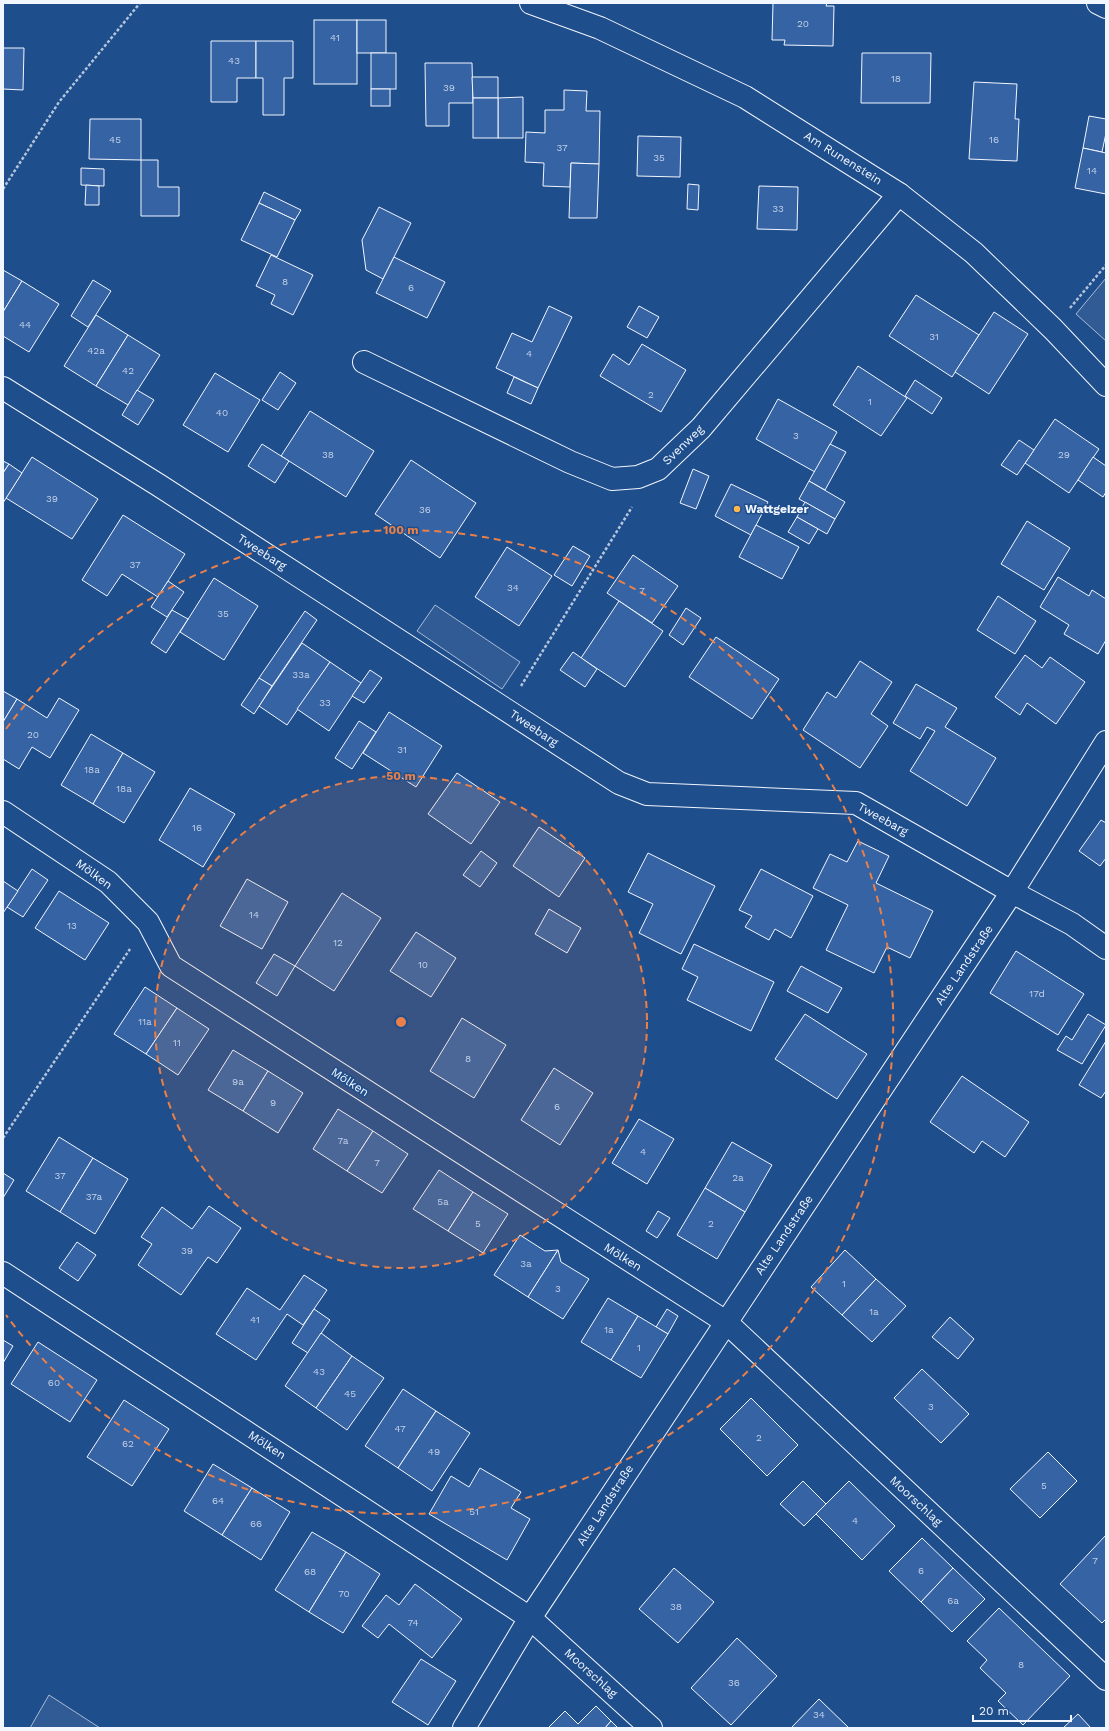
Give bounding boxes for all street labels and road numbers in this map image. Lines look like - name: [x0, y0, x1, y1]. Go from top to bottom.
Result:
- street label: Am Runenstein: [801, 128, 885, 188]
- street label: Svenweg: [660, 422, 707, 468]
- street label: Tweebarg: [235, 531, 290, 573]
- street label: Tweebarg: [507, 707, 561, 750]
- street label: Tweebarg: [855, 799, 911, 839]
- street label: Mölken: [73, 856, 115, 892]
- street label: Alte Landstraße: [932, 922, 996, 1008]
- street label: Mölken: [329, 1065, 371, 1099]
- street label: Alte Landstraße: [752, 1192, 816, 1278]
- street label: Mölken: [601, 1240, 645, 1274]
- street label: Mölken: [246, 1428, 288, 1462]
- street label: Alte Landstraße: [574, 1462, 636, 1548]
- street label: Moorschlag: [887, 1473, 946, 1529]
- street label: Moorschlag: [562, 1646, 621, 1701]

